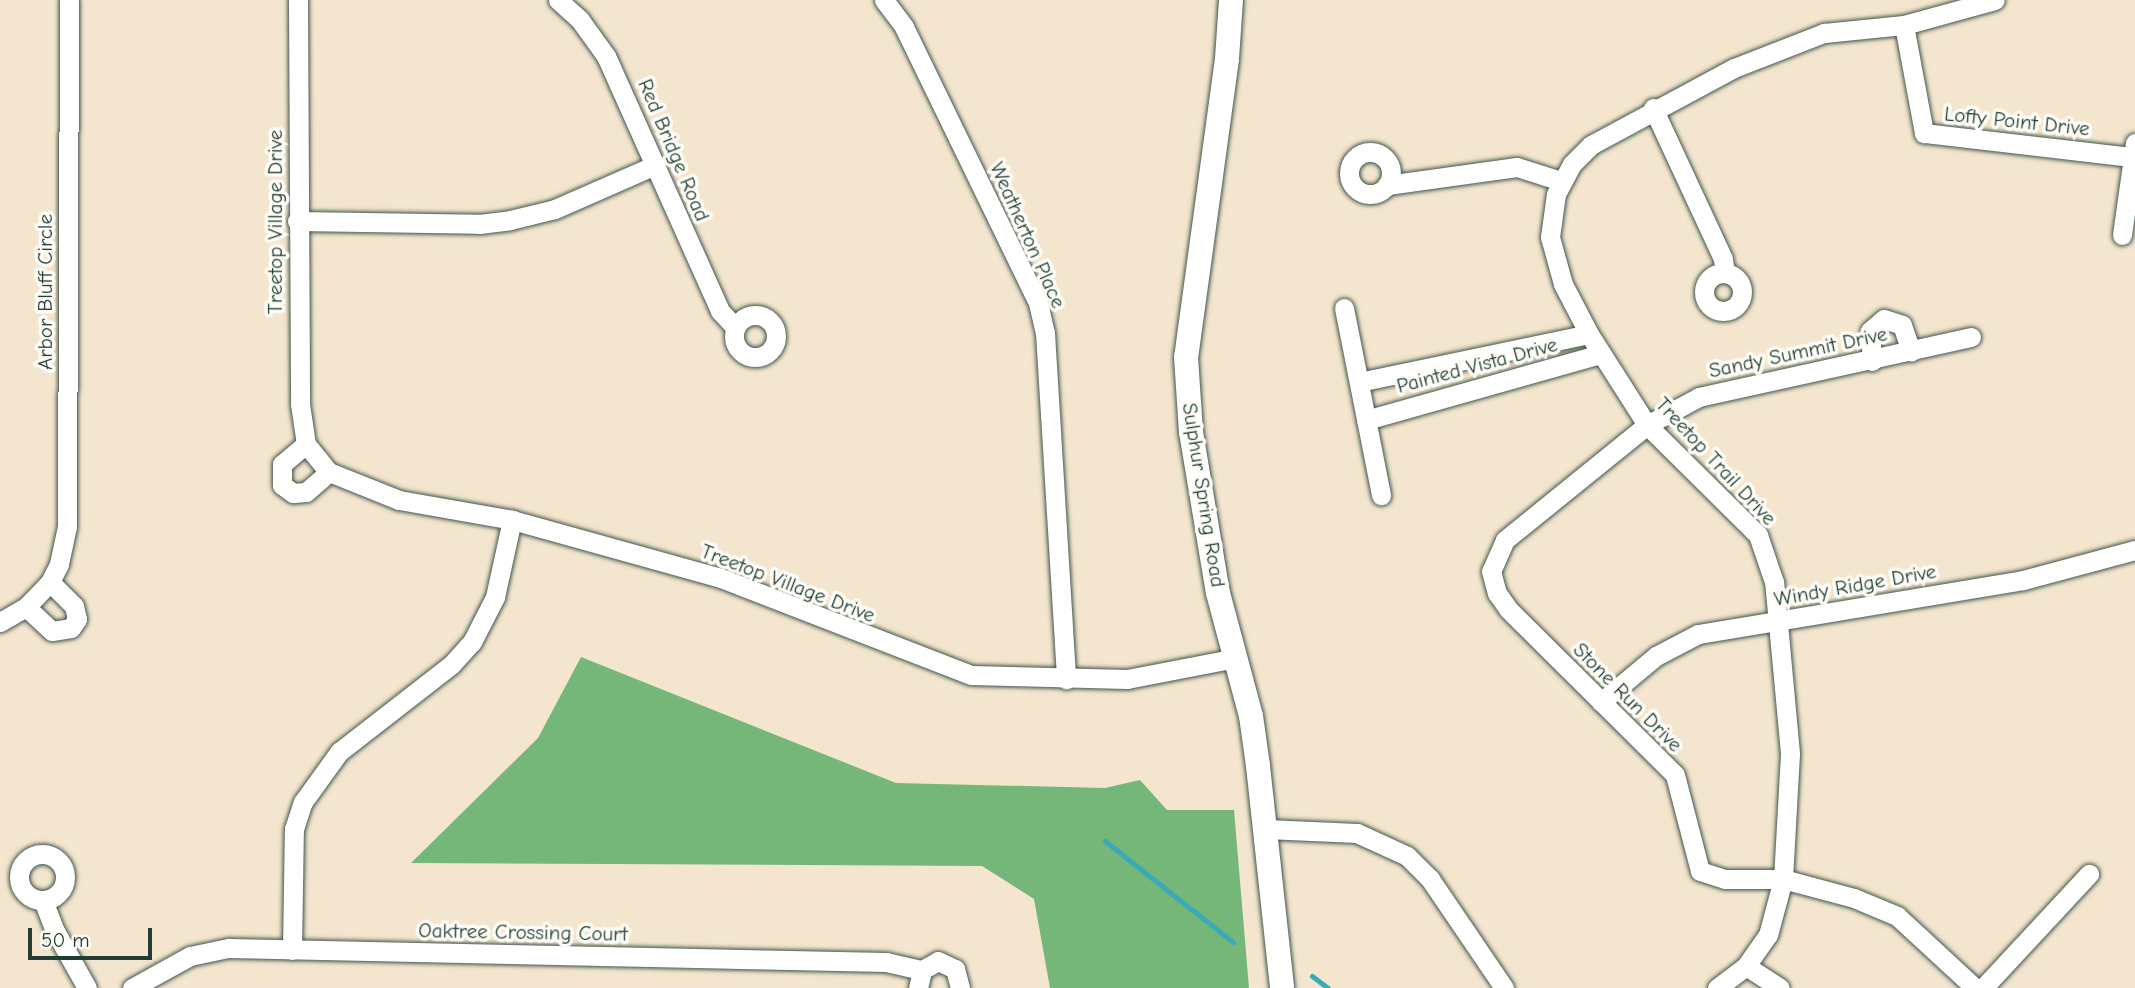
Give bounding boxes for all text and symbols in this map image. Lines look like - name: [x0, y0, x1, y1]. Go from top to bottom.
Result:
- street label: Red Bridge Road: [633, 75, 715, 225]
- street label: Lofty Point Drive: [1943, 101, 2091, 141]
- street label: Treetop Village Drive: [262, 130, 288, 314]
- street label: Weatherton Place: [985, 158, 1071, 312]
- street label: Arbor Bluff Circle: [32, 214, 58, 370]
- street label: Sandy Summit Drive: [1707, 321, 1889, 383]
- street label: Painted Vista Drive: [1394, 331, 1560, 399]
- street label: Treetop Trail Drive: [1650, 392, 1782, 530]
- street label: Sulphur Spring Road: [1177, 401, 1231, 589]
- street label: Treetop Village Drive: [697, 538, 879, 628]
- street label: Windy Ridge Drive: [1772, 558, 1938, 612]
- street label: Stone Run Drive: [1568, 637, 1688, 757]
- scale bar: [32, 914, 156, 958]
- street label: Oaktree Crossing Court: [418, 918, 628, 946]
- text: 50 m: [41, 928, 90, 952]

